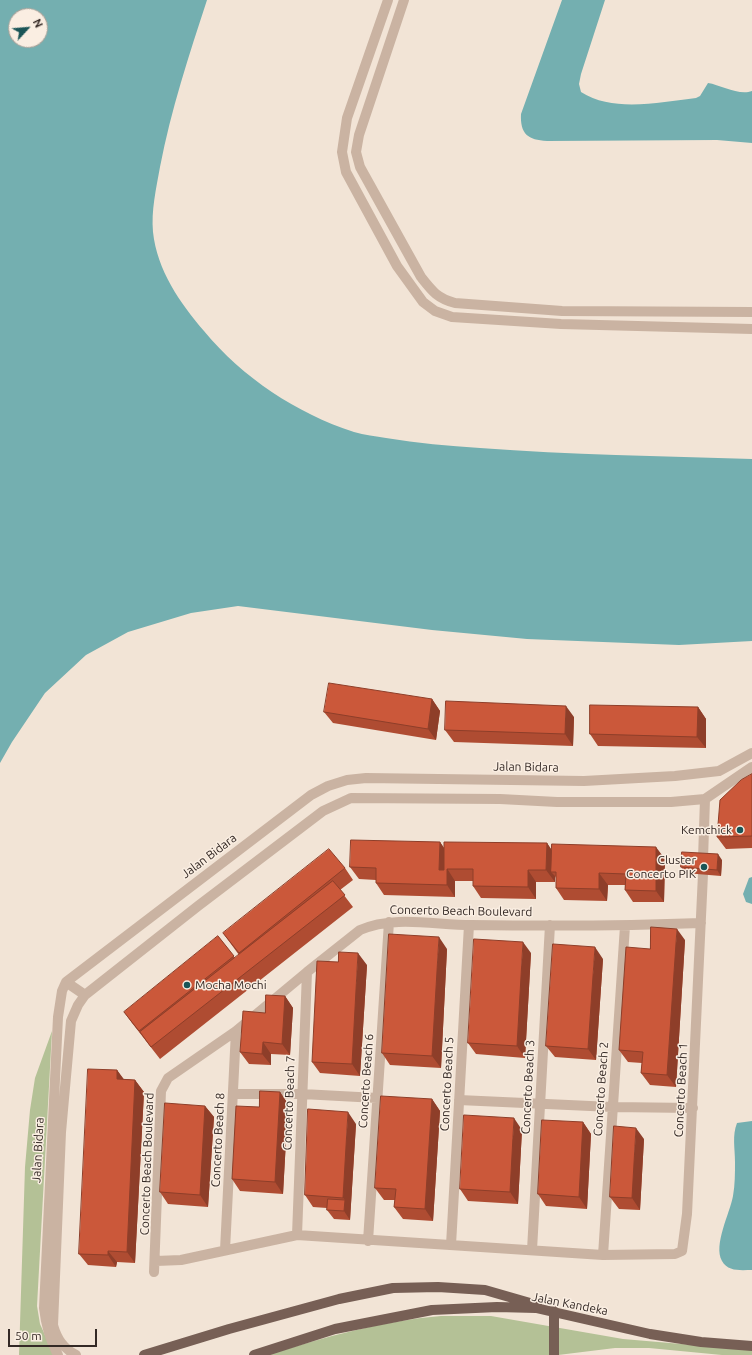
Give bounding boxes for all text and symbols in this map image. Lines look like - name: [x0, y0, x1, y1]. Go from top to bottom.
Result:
- north arrow: [8, 8, 48, 48]
- text: N: [31, 17, 45, 30]
- street label: Jalan Bidara: [493, 759, 559, 775]
- place label: Kemchick: [681, 823, 732, 837]
- marker: Kemchick: [735, 825, 745, 835]
- street label: Jalan Bidara: [179, 831, 239, 881]
- place label: Cluster Concerto PIK: [626, 853, 696, 881]
- marker: Cluster Concerto PIK: [699, 862, 709, 872]
- street label: Concerto Beach Boulevard: [389, 903, 533, 919]
- place label: Mocha Mochi: [195, 978, 267, 992]
- marker: Mocha Mochi: [182, 980, 192, 990]
- street label: Concerto Beach 6: [356, 1033, 376, 1129]
- street label: Concerto Beach 5: [437, 1036, 457, 1132]
- street label: Concerto Beach 3: [518, 1039, 538, 1135]
- street label: Concerto Beach 2: [591, 1041, 611, 1137]
- street label: Concerto Beach 1: [671, 1042, 691, 1138]
- street label: Concerto Beach 7: [280, 1055, 298, 1151]
- street label: Concerto Beach Boulevard: [137, 1092, 157, 1236]
- street label: Concerto Beach 8: [208, 1092, 228, 1188]
- street label: Jalan Bidara: [29, 1117, 47, 1183]
- street label: Jalan Kandeka: [531, 1290, 609, 1318]
- scale bar: [10, 1321, 99, 1347]
- text: 50 m: [15, 1329, 42, 1342]

